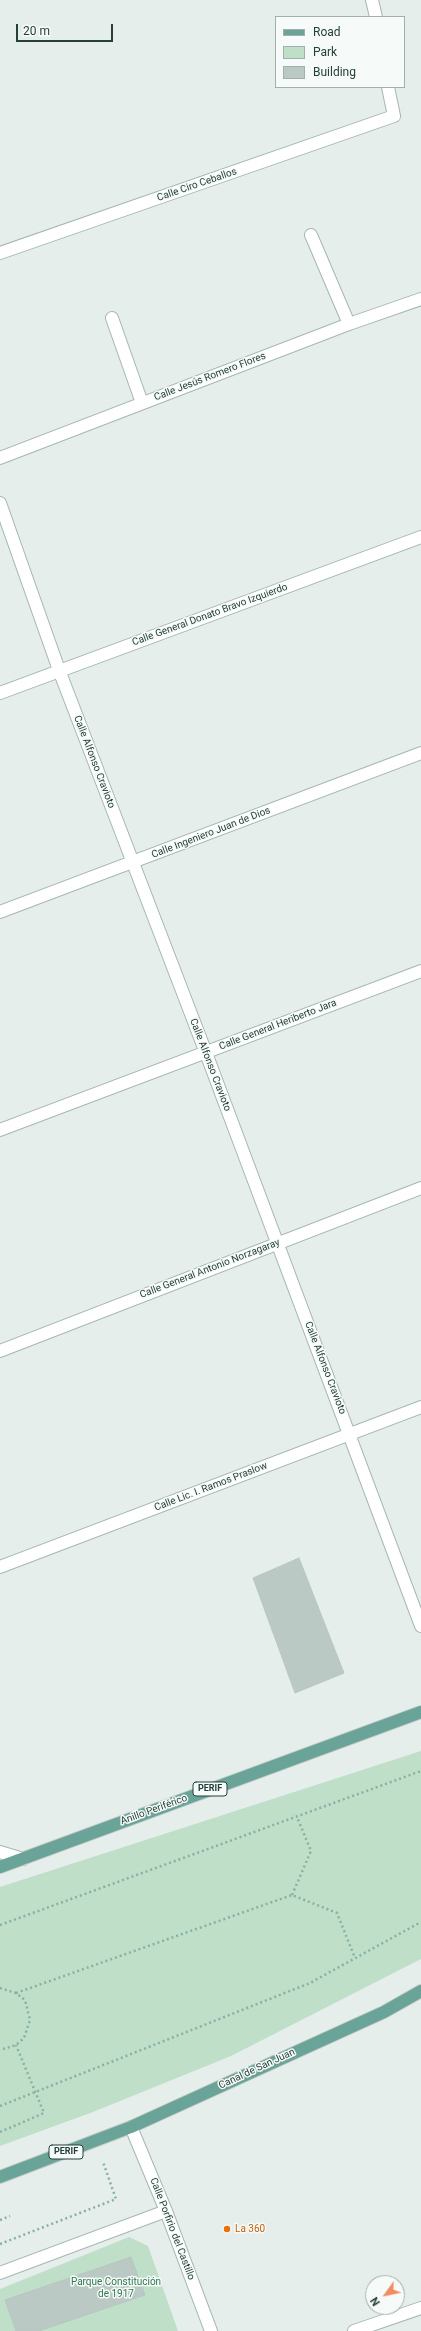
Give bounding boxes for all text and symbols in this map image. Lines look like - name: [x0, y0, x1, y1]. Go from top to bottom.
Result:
- scale bar: [18, 16, 115, 42]
- legend: [275, 16, 405, 88]
- text: 20 m: [23, 24, 50, 38]
- text: Road: [313, 25, 341, 39]
- text: Park: [313, 45, 337, 59]
- text: Building: [313, 65, 356, 79]
- street label: Calle Ciro Ceballos: [156, 166, 238, 204]
- street label: Calle Jesús Romero Flores: [153, 350, 267, 404]
- street label: Calle General Donato Bravo Izquierdo: [131, 581, 289, 649]
- street label: Calle Alfonso Cravioto: [71, 714, 117, 810]
- street label: Calle Ingeniero Juan de Dios: [150, 805, 272, 861]
- street label: Calle General Heriberto Jara: [218, 997, 338, 1053]
- street label: Calle Alfonso Cravioto: [187, 1017, 233, 1113]
- street label: Calle General Antonio Norzagaray: [138, 1237, 282, 1301]
- street label: Calle Alfonso Cravioto: [302, 1320, 348, 1416]
- street label: Calle Lic. I. Ramos Praslow: [153, 1460, 269, 1514]
- road number: PERIF: [193, 1782, 227, 1796]
- street label: Anillo Periférico: [119, 1792, 189, 1828]
- street label: Canal de San Juan: [217, 2046, 297, 2092]
- road number: PERIF: [49, 2145, 83, 2159]
- street label: Calle Porfirio del Castillo: [147, 2176, 197, 2282]
- place label: La 360: [235, 2223, 265, 2235]
- marker: La 360: [222, 2224, 232, 2234]
- north arrow: [365, 2275, 405, 2315]
- park label: Parque Constitución de 1917: [71, 2276, 161, 2300]
- text: N: [368, 2294, 383, 2308]

